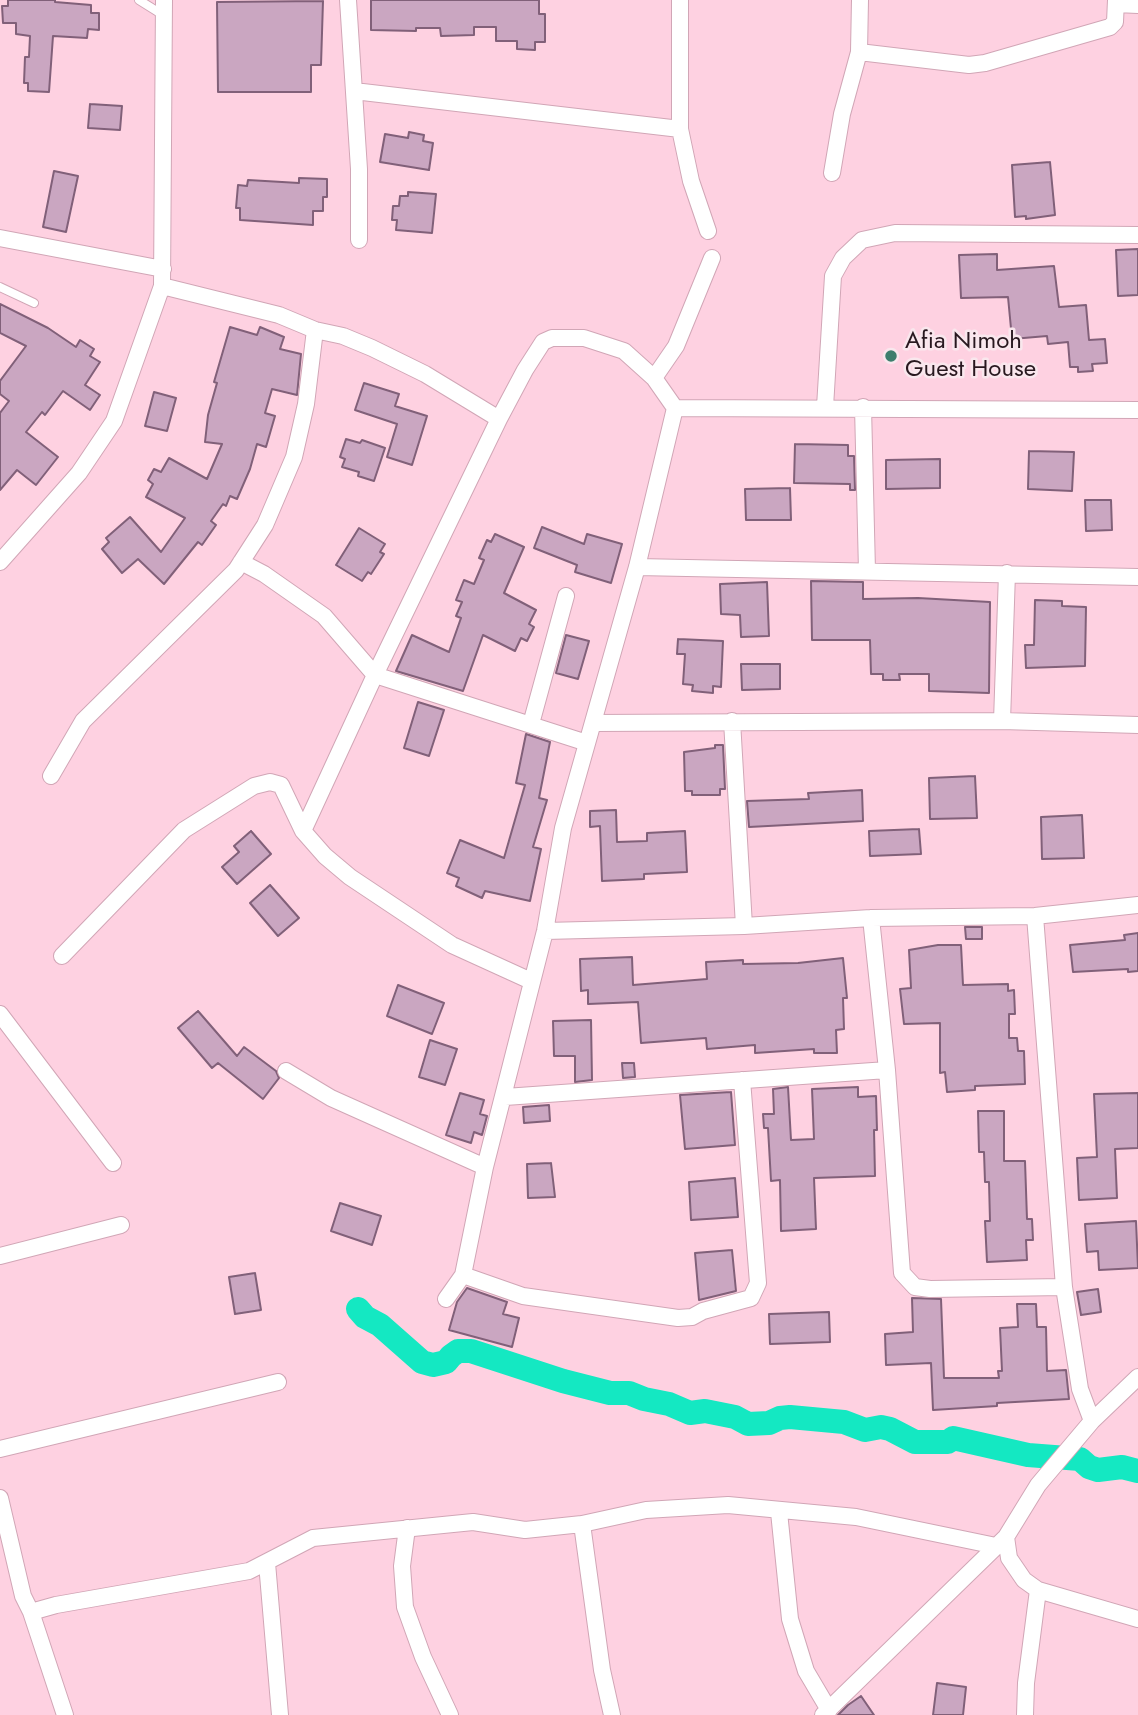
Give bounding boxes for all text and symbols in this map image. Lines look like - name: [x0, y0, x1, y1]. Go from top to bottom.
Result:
- place label: Afia Nimoh Guest House: [905, 328, 1036, 384]
- marker: Afia Nimoh Guest House: [883, 348, 899, 364]

